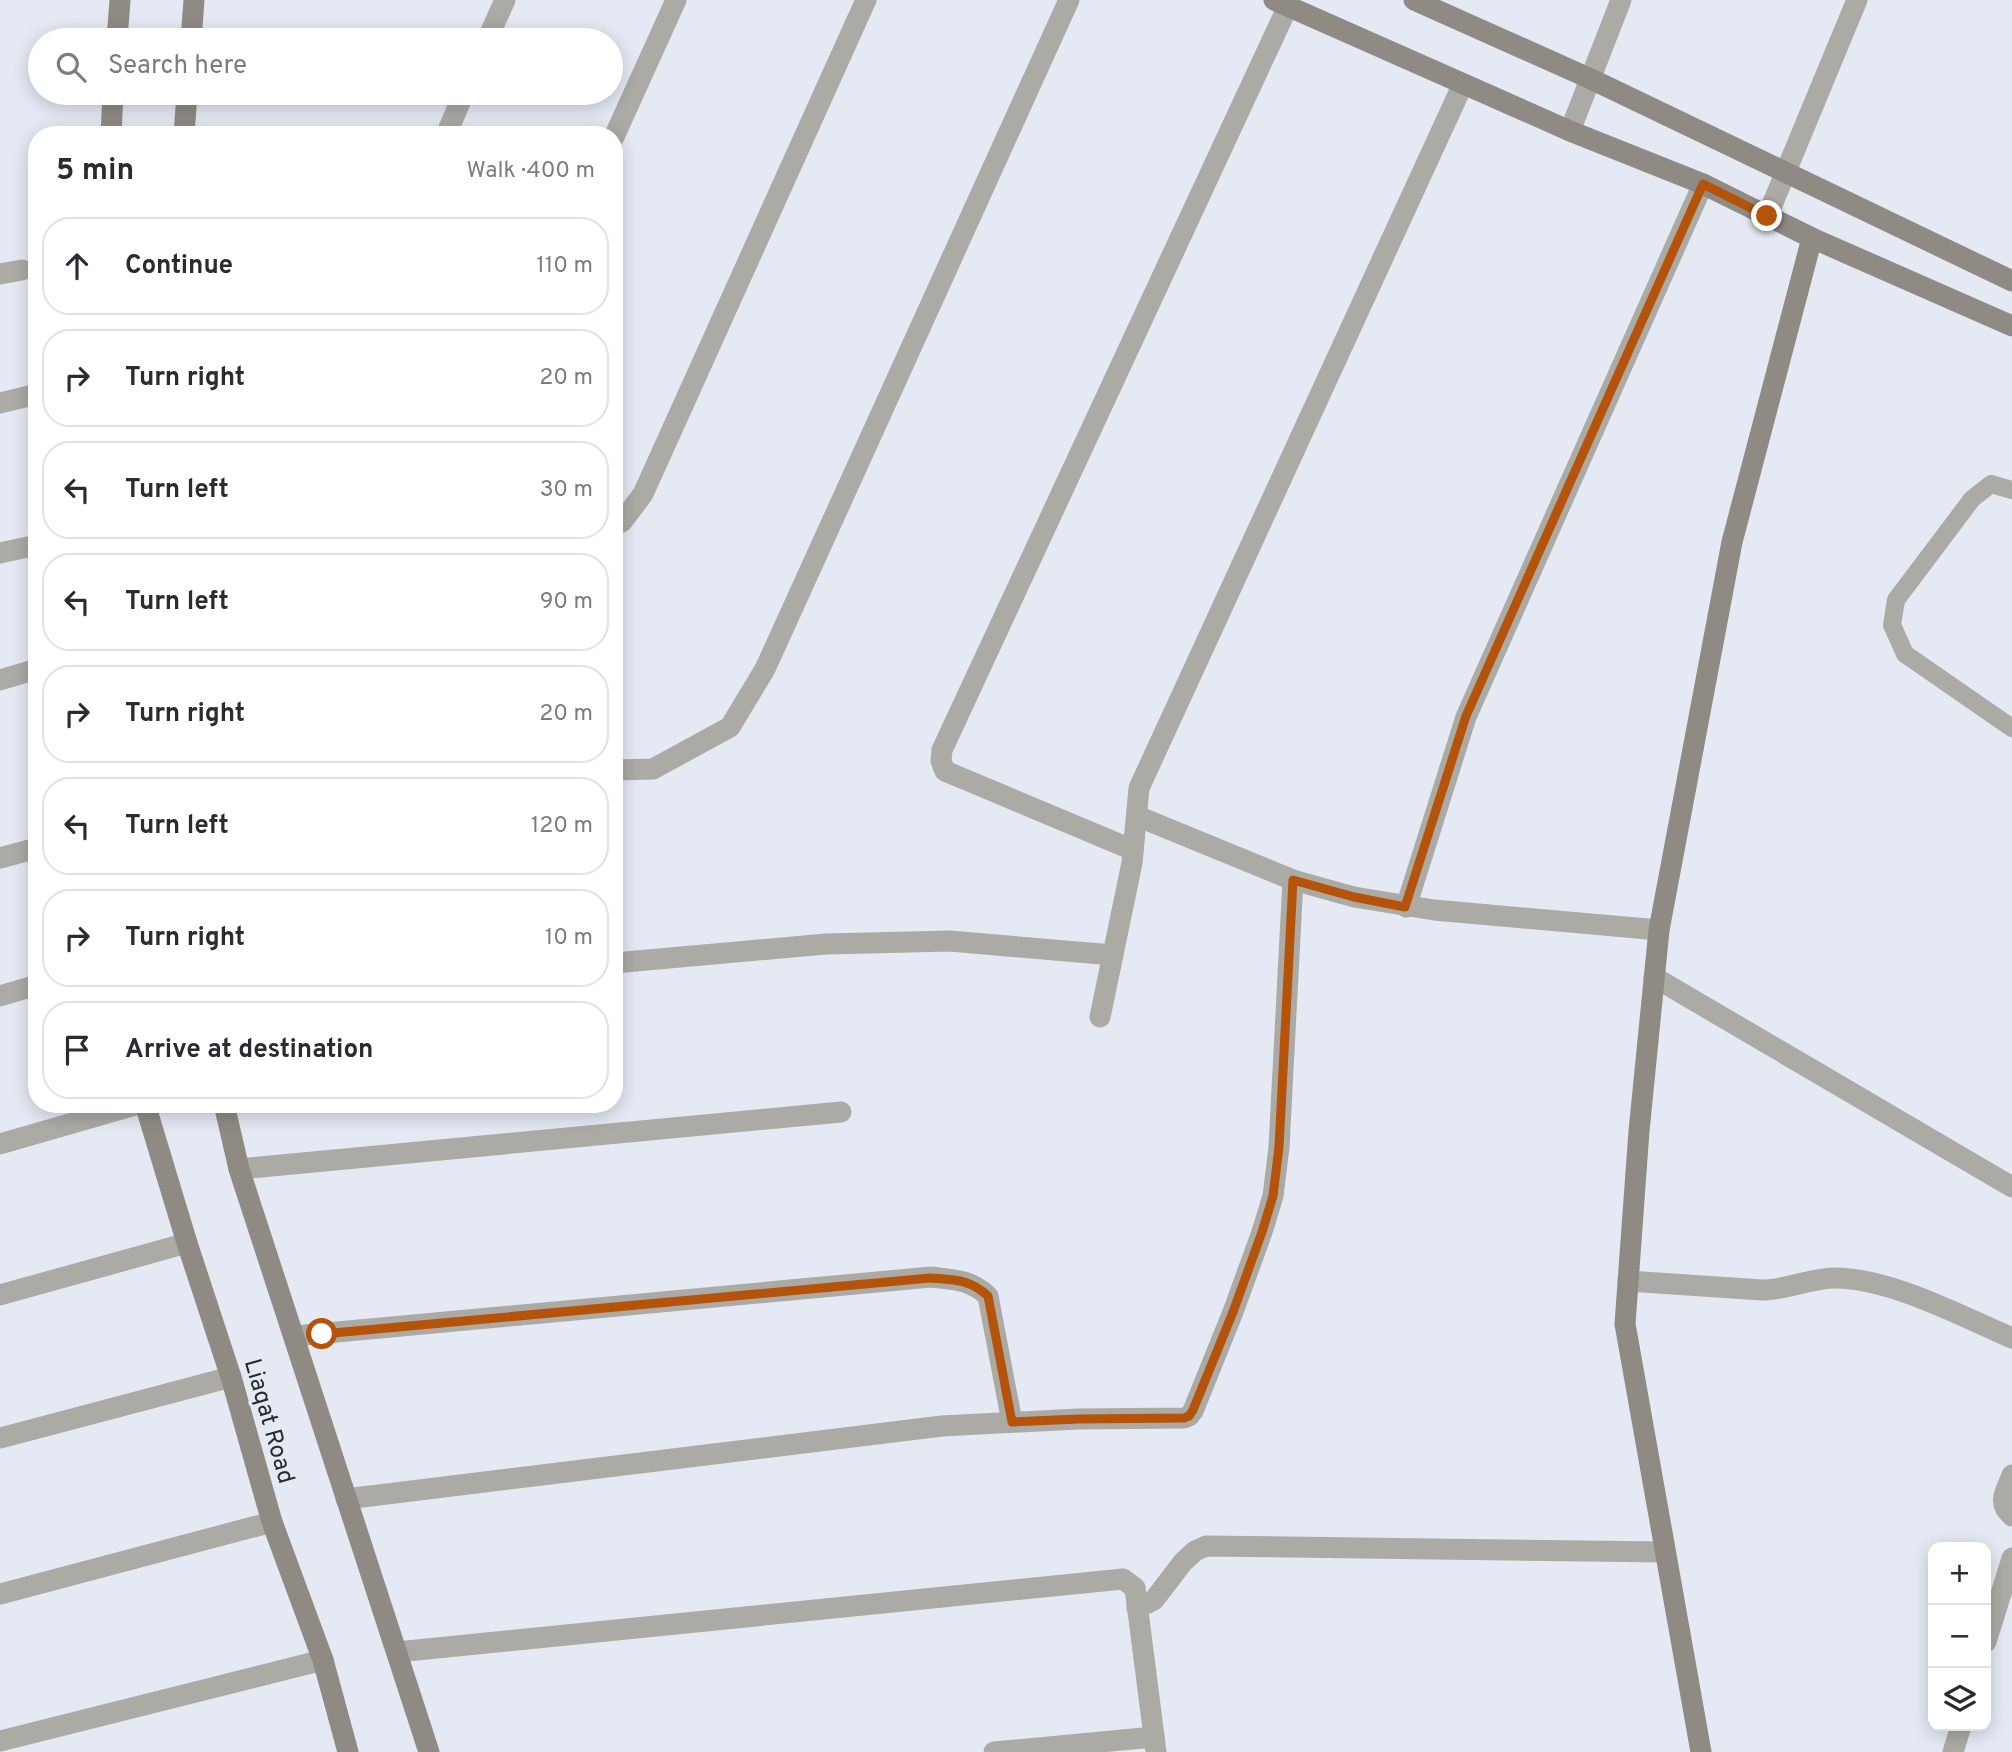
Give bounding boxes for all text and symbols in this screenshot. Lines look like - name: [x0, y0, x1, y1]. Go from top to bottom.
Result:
- search box: [28, 28, 623, 105]
- icon: search: [52, 48, 90, 86]
- text: Search here: [108, 50, 247, 83]
- text: 5 min: [56, 153, 134, 190]
- text: Walk · 400 m: [467, 157, 595, 186]
- route end: [1751, 200, 1782, 231]
- icon: ahead: [58, 247, 96, 285]
- text: Continue: [125, 250, 233, 283]
- text: 110 m: [536, 252, 593, 281]
- icon: right: [58, 359, 96, 397]
- text: Turn right: [125, 362, 245, 395]
- text: 20 m: [539, 364, 593, 393]
- icon: left: [58, 471, 96, 509]
- text: Turn left: [125, 474, 229, 507]
- text: 30 m: [540, 476, 593, 505]
- icon: left: [58, 583, 96, 621]
- text: Turn left: [125, 586, 229, 619]
- text: 90 m: [540, 588, 593, 617]
- icon: right: [58, 695, 96, 733]
- text: Turn right: [125, 698, 245, 731]
- text: 20 m: [539, 700, 593, 729]
- icon: left: [58, 807, 96, 845]
- text: Turn left: [125, 810, 229, 843]
- text: 120 m: [531, 812, 593, 841]
- icon: right: [58, 919, 96, 957]
- text: Turn right: [125, 922, 245, 955]
- text: 10 m: [545, 924, 593, 953]
- icon: arrive: [58, 1031, 96, 1069]
- text: Arrive at destination: [125, 1034, 373, 1067]
- route start: [306, 1318, 337, 1349]
- street label: Liaqat Road: [236, 1356, 300, 1488]
- map controls: [1928, 1542, 1991, 1731]
- button: +: [1928, 1542, 1991, 1605]
- button: −: [1928, 1605, 1991, 1668]
- button: layers: [1928, 1668, 1991, 1731]

